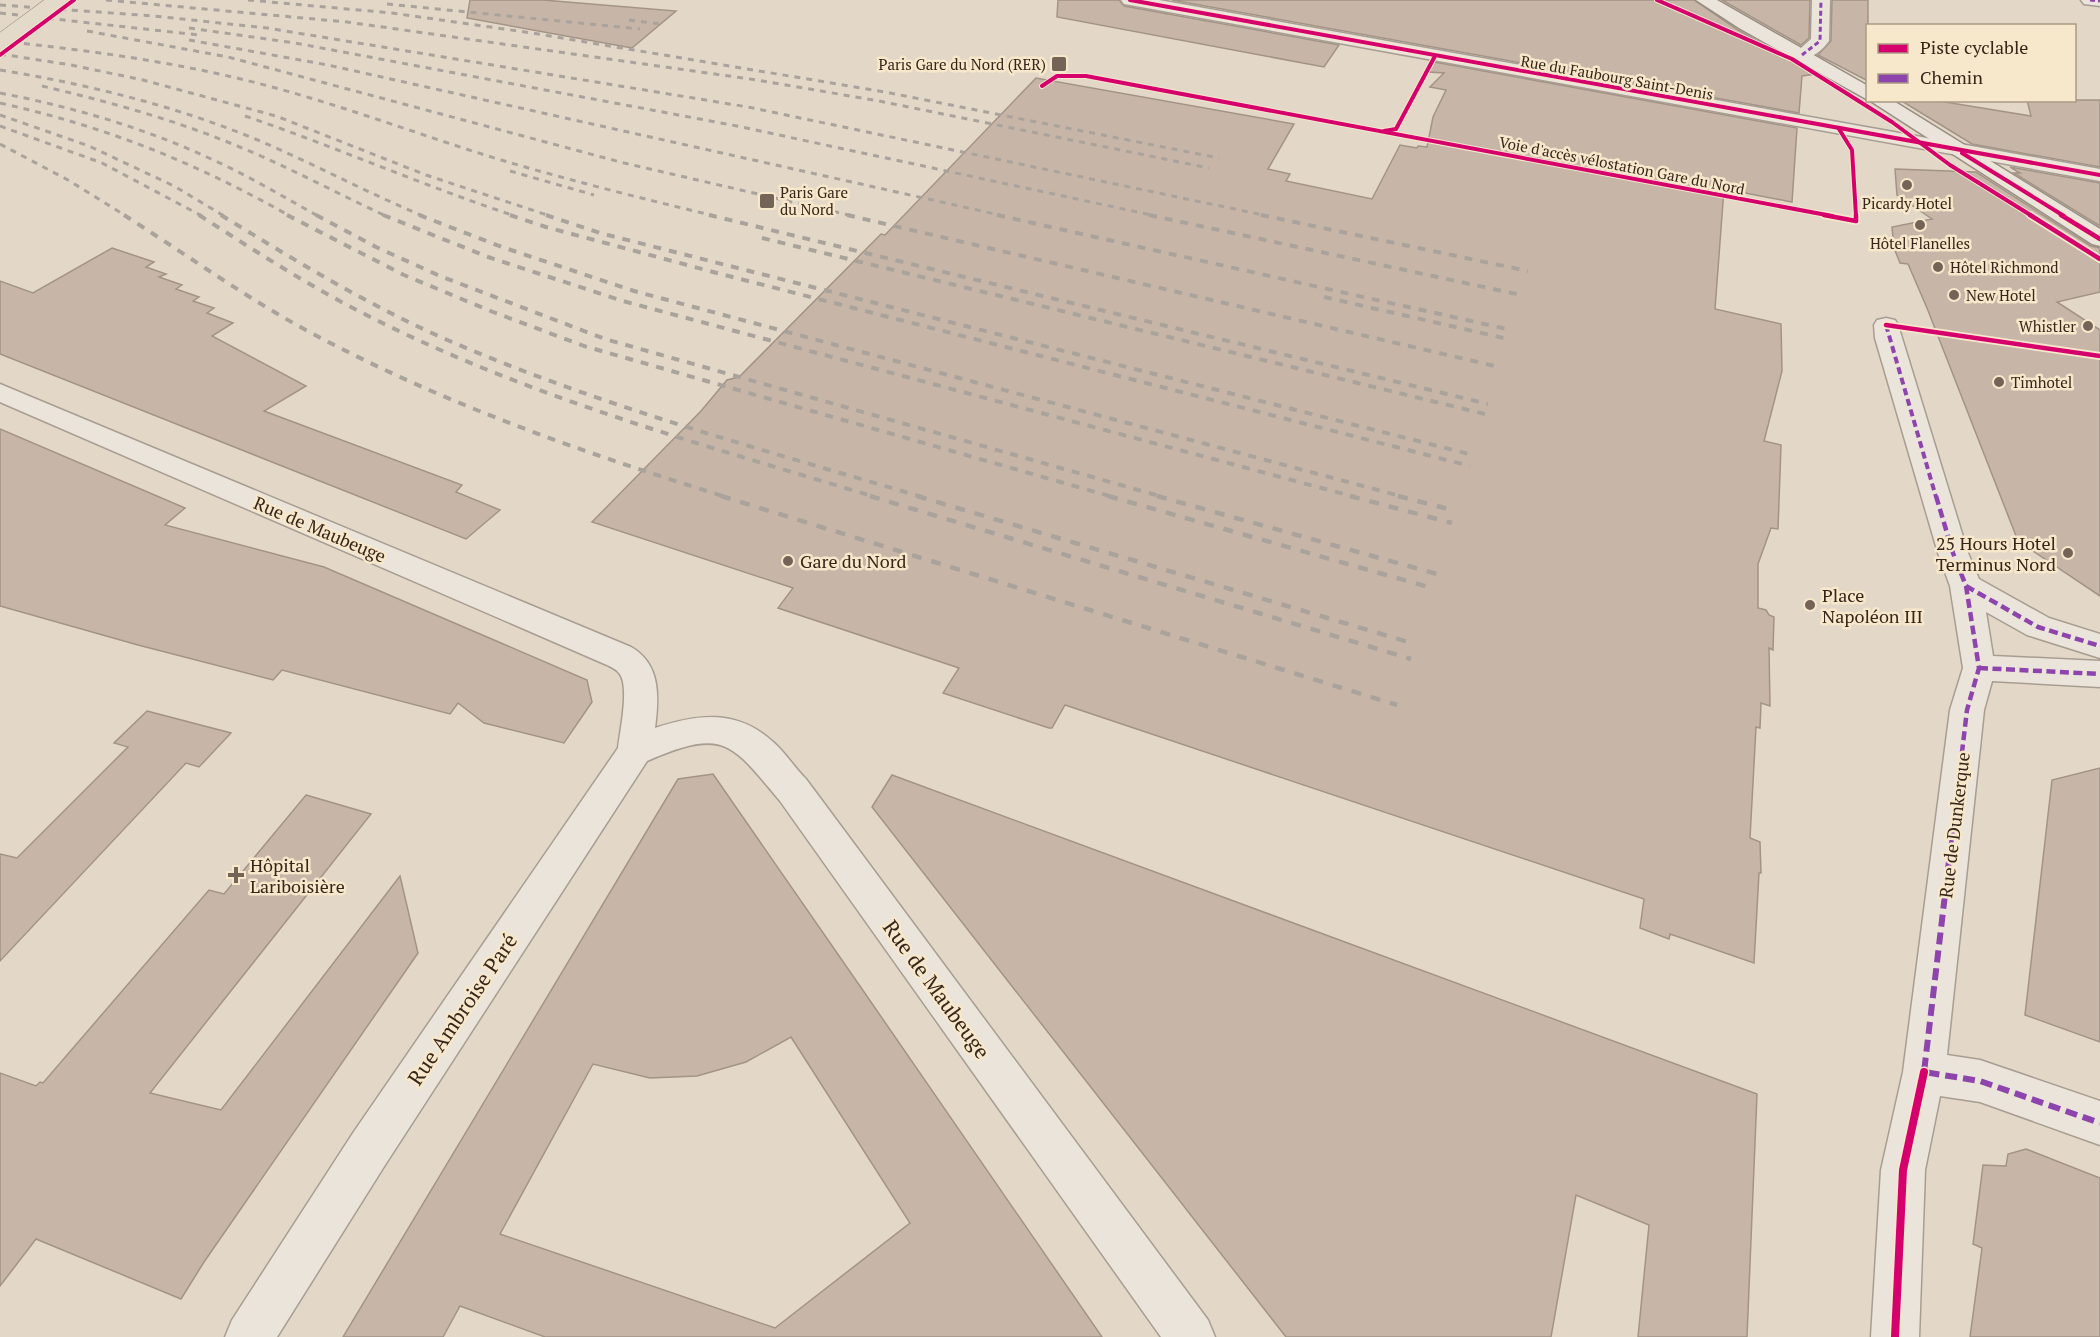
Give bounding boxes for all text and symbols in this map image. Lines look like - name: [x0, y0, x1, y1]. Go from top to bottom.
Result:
- legend: [1866, 24, 2076, 102]
- text: Piste cyclable: [1920, 35, 2028, 59]
- street label: Rue du Faubourg Saint-Denis: [1519, 50, 1715, 104]
- place label: Paris Gare du Nord (RER): [879, 54, 1046, 74]
- marker: Paris Gare du Nord (RER): [1050, 55, 1068, 73]
- text: Chemin: [1920, 65, 1983, 89]
- street label: Voie d'accès vélostation Gare du Nord: [1497, 131, 1747, 199]
- marker: Picardy Hotel: [1900, 178, 1914, 192]
- place label: Paris Gare du Nord: [780, 182, 848, 219]
- marker: Paris Gare du Nord: [758, 192, 776, 210]
- place label: Picardy Hotel: [1862, 193, 1952, 213]
- marker: Hôtel Flanelles: [1913, 218, 1927, 232]
- place label: Hôtel Flanelles: [1870, 233, 1970, 253]
- place label: Hôtel Richmond: [1950, 257, 2059, 277]
- marker: Hôtel Richmond: [1931, 260, 1945, 274]
- place label: New Hotel: [1966, 285, 2036, 305]
- marker: New Hotel: [1947, 288, 1961, 302]
- place label: Whistler: [2019, 316, 2076, 336]
- marker: Whistler: [2081, 319, 2095, 333]
- place label: Timhotel: [2011, 372, 2072, 392]
- marker: Timhotel: [1992, 375, 2006, 389]
- street label: Rue de Maubeuge: [250, 490, 390, 568]
- place label: 25 Hours Hotel Terminus Nord: [1936, 531, 2056, 576]
- marker: 25 Hours Hotel Terminus Nord: [2061, 546, 2075, 560]
- place label: Gare du Nord: [800, 549, 907, 573]
- marker: Gare du Nord: [781, 554, 795, 568]
- place label: Place Napoléon III: [1822, 583, 1923, 628]
- marker: Place Napoléon III: [1803, 598, 1817, 612]
- street label: Rue de Dunkerque: [1933, 751, 1975, 899]
- place label: Hôpital Lariboisière: [250, 853, 345, 898]
- marker: Hôpital Lariboisière: [227, 866, 245, 884]
- street label: Rue de Maubeuge: [877, 914, 997, 1064]
- street label: Rue Ambroise Paré: [401, 928, 523, 1090]

